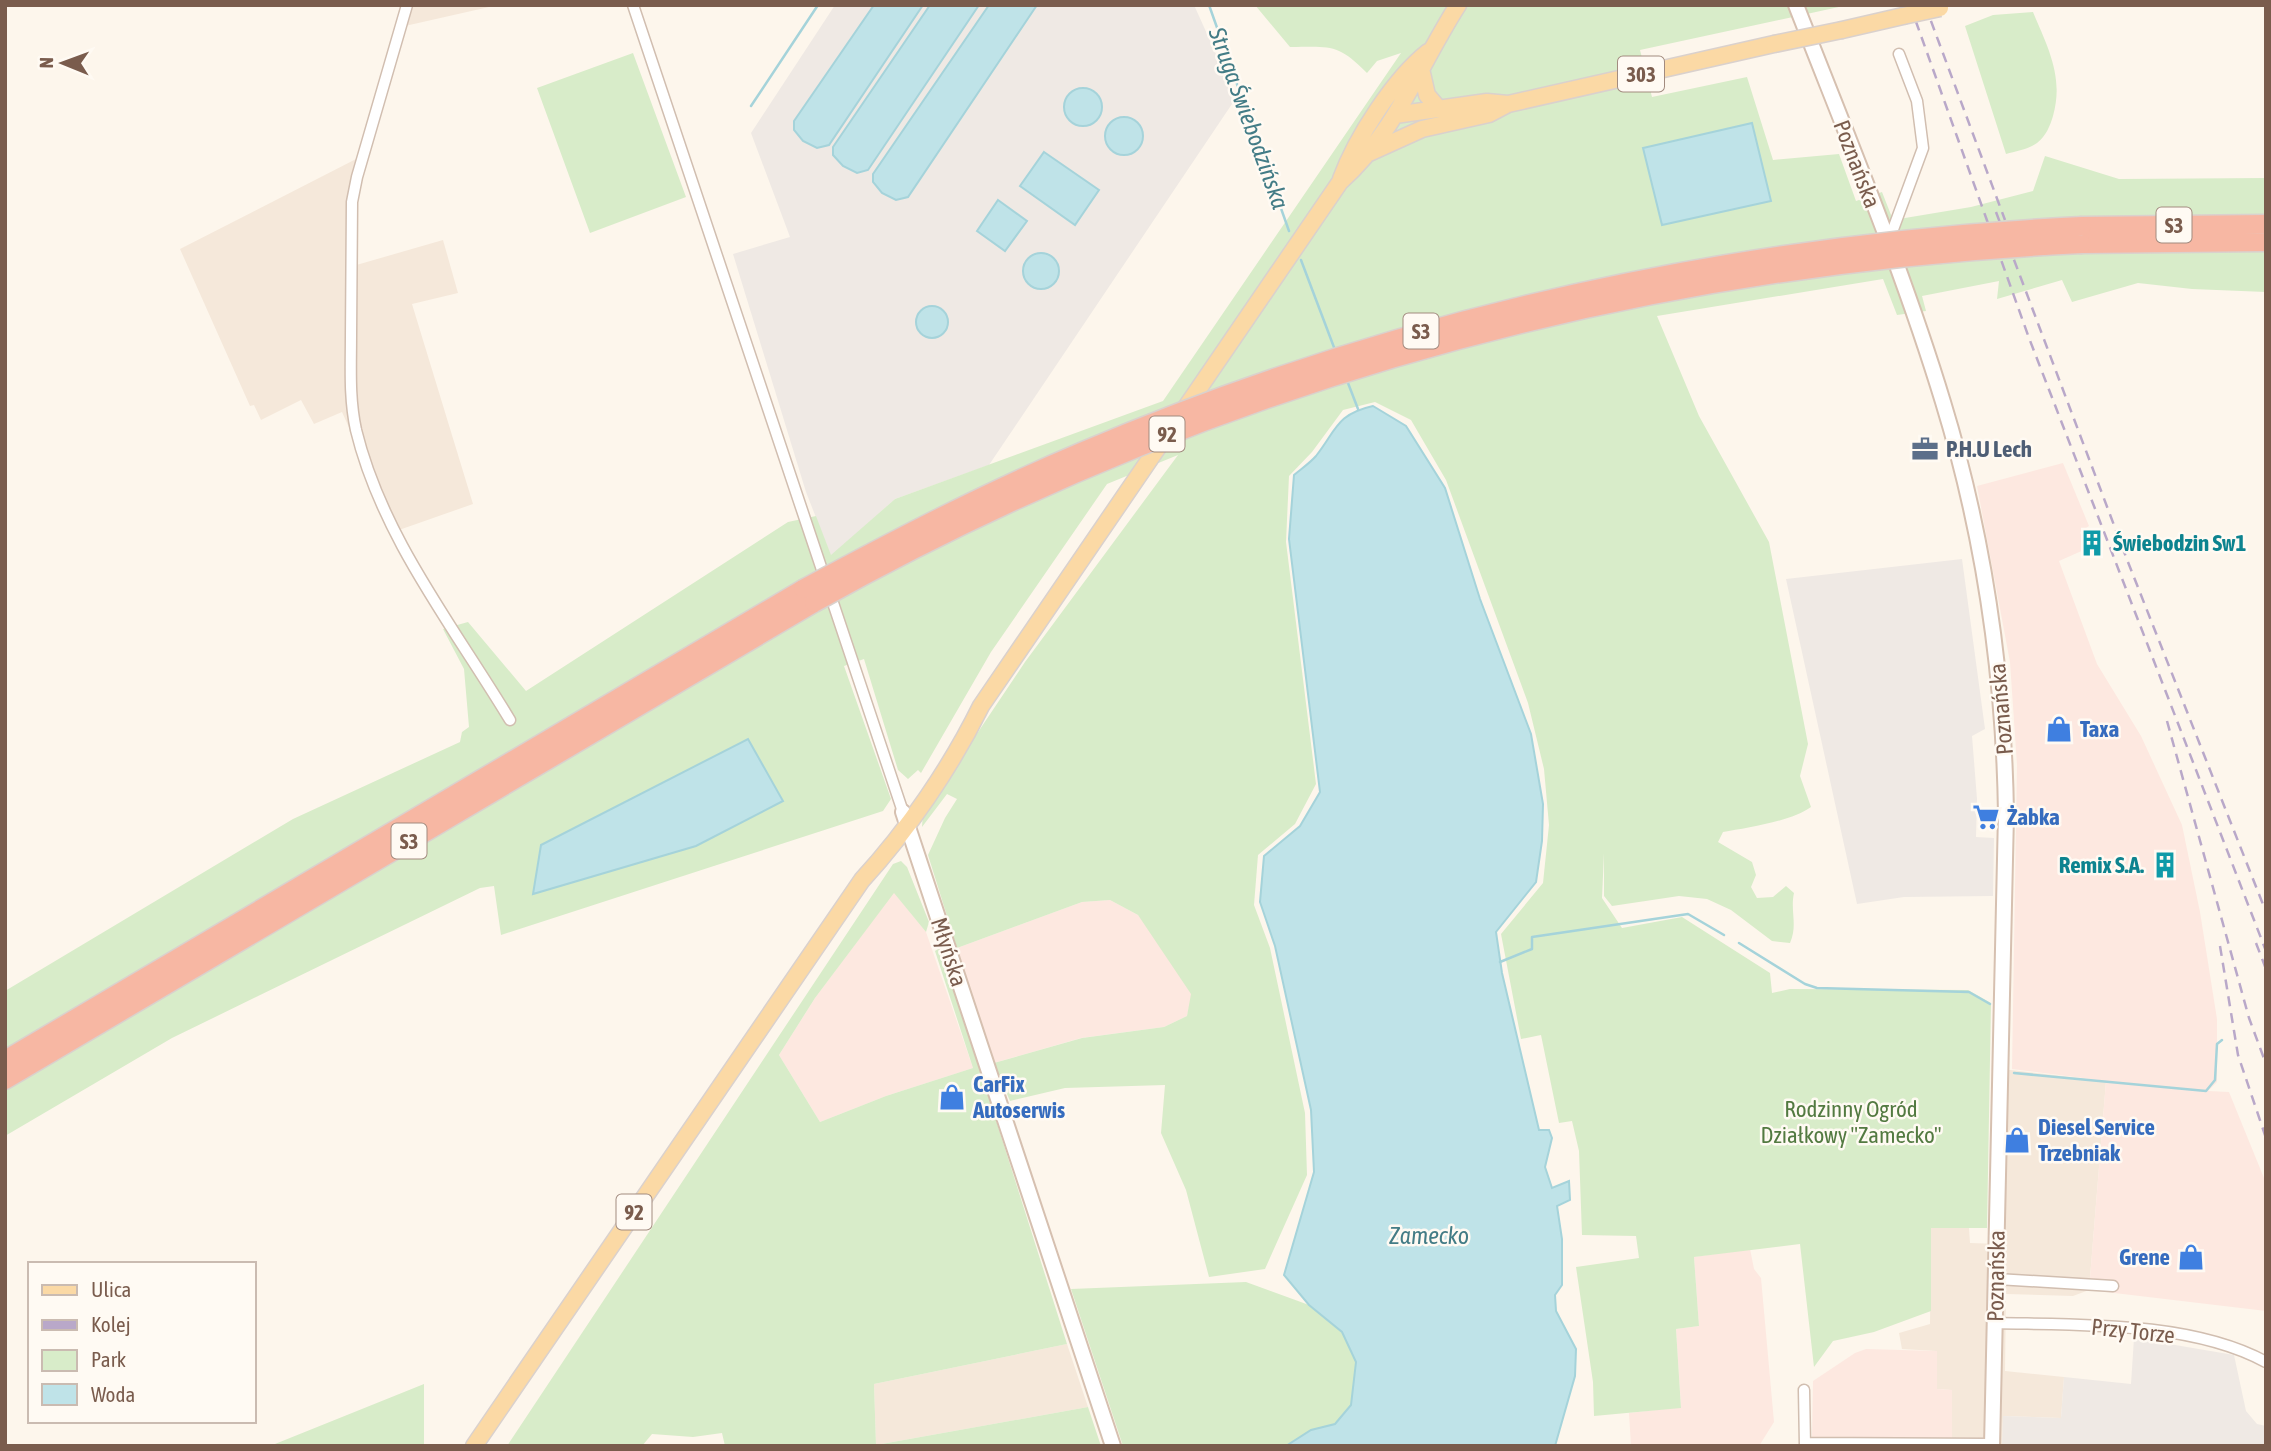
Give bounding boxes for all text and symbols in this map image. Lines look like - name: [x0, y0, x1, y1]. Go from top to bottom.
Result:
- water label: Struga Świebodzińska: [1203, 23, 1294, 212]
- north arrow: [28, 28, 98, 98]
- road number: 303: [1618, 56, 1664, 92]
- text: N: [35, 57, 57, 69]
- street label: Poznańska: [1828, 116, 1886, 212]
- road number: S3: [2156, 208, 2192, 243]
- road number: S3: [1404, 314, 1438, 348]
- road number: 92: [1150, 416, 1184, 452]
- office icon: P.H.U Lech: [1910, 434, 1940, 464]
- place label: P.H.U Lech: [1946, 436, 2032, 462]
- building icon: Świebodzin Sw1: [2077, 528, 2107, 558]
- place label: Świebodzin Sw1: [2113, 530, 2247, 556]
- street label: Poznańska: [1984, 662, 2018, 756]
- shop icon: Taxa: [2044, 714, 2074, 744]
- place label: Taxa: [2080, 716, 2119, 742]
- supermarket icon: Żabka: [1971, 802, 2001, 832]
- place label: Żabka: [2007, 804, 2060, 830]
- road number: S3: [392, 824, 426, 858]
- building icon: Remix S.A.: [2150, 850, 2180, 880]
- place label: Remix S.A.: [2059, 852, 2144, 878]
- street label: Młyńska: [926, 914, 972, 990]
- place label: CarFix Autoserwis: [972, 1071, 1065, 1123]
- shop icon: CarFix Autoserwis: [937, 1082, 967, 1112]
- park label: Rodzinny Ogród Działkowy "Zamecko": [1761, 1096, 1941, 1148]
- place label: Diesel Service Trzebniak: [2038, 1114, 2155, 1166]
- shop icon: Diesel Service Trzebniak: [2002, 1125, 2032, 1155]
- road number: 92: [616, 1194, 652, 1230]
- water label: Zamecko: [1389, 1222, 1469, 1249]
- street label: Poznańska: [1982, 1230, 2010, 1322]
- shop icon: Grene: [2176, 1242, 2206, 1272]
- place label: Grene: [2119, 1244, 2170, 1270]
- legend: [28, 1262, 256, 1423]
- text: Ulica: [91, 1277, 131, 1301]
- text: Kolej: [91, 1312, 130, 1336]
- street label: Przy Torze: [2090, 1314, 2176, 1348]
- text: Park: [91, 1347, 126, 1371]
- text: Woda: [91, 1382, 135, 1406]

